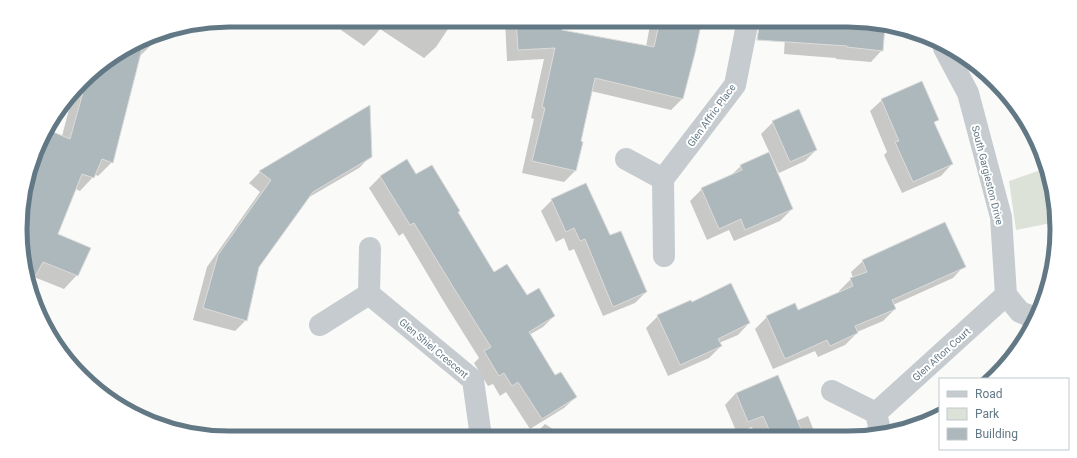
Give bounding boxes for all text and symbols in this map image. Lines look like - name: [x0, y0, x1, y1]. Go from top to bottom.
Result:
- street label: Glen Affric Place: [685, 82, 738, 149]
- street label: South Gargieston Drive: [970, 124, 1005, 226]
- street label: Glen Shiel Crescent: [397, 316, 470, 380]
- street label: Glen Afton Court: [910, 326, 973, 383]
- legend: [939, 378, 1069, 450]
- text: Road: [975, 387, 1003, 401]
- text: Park: [975, 407, 1000, 421]
- text: Building: [975, 427, 1018, 441]

